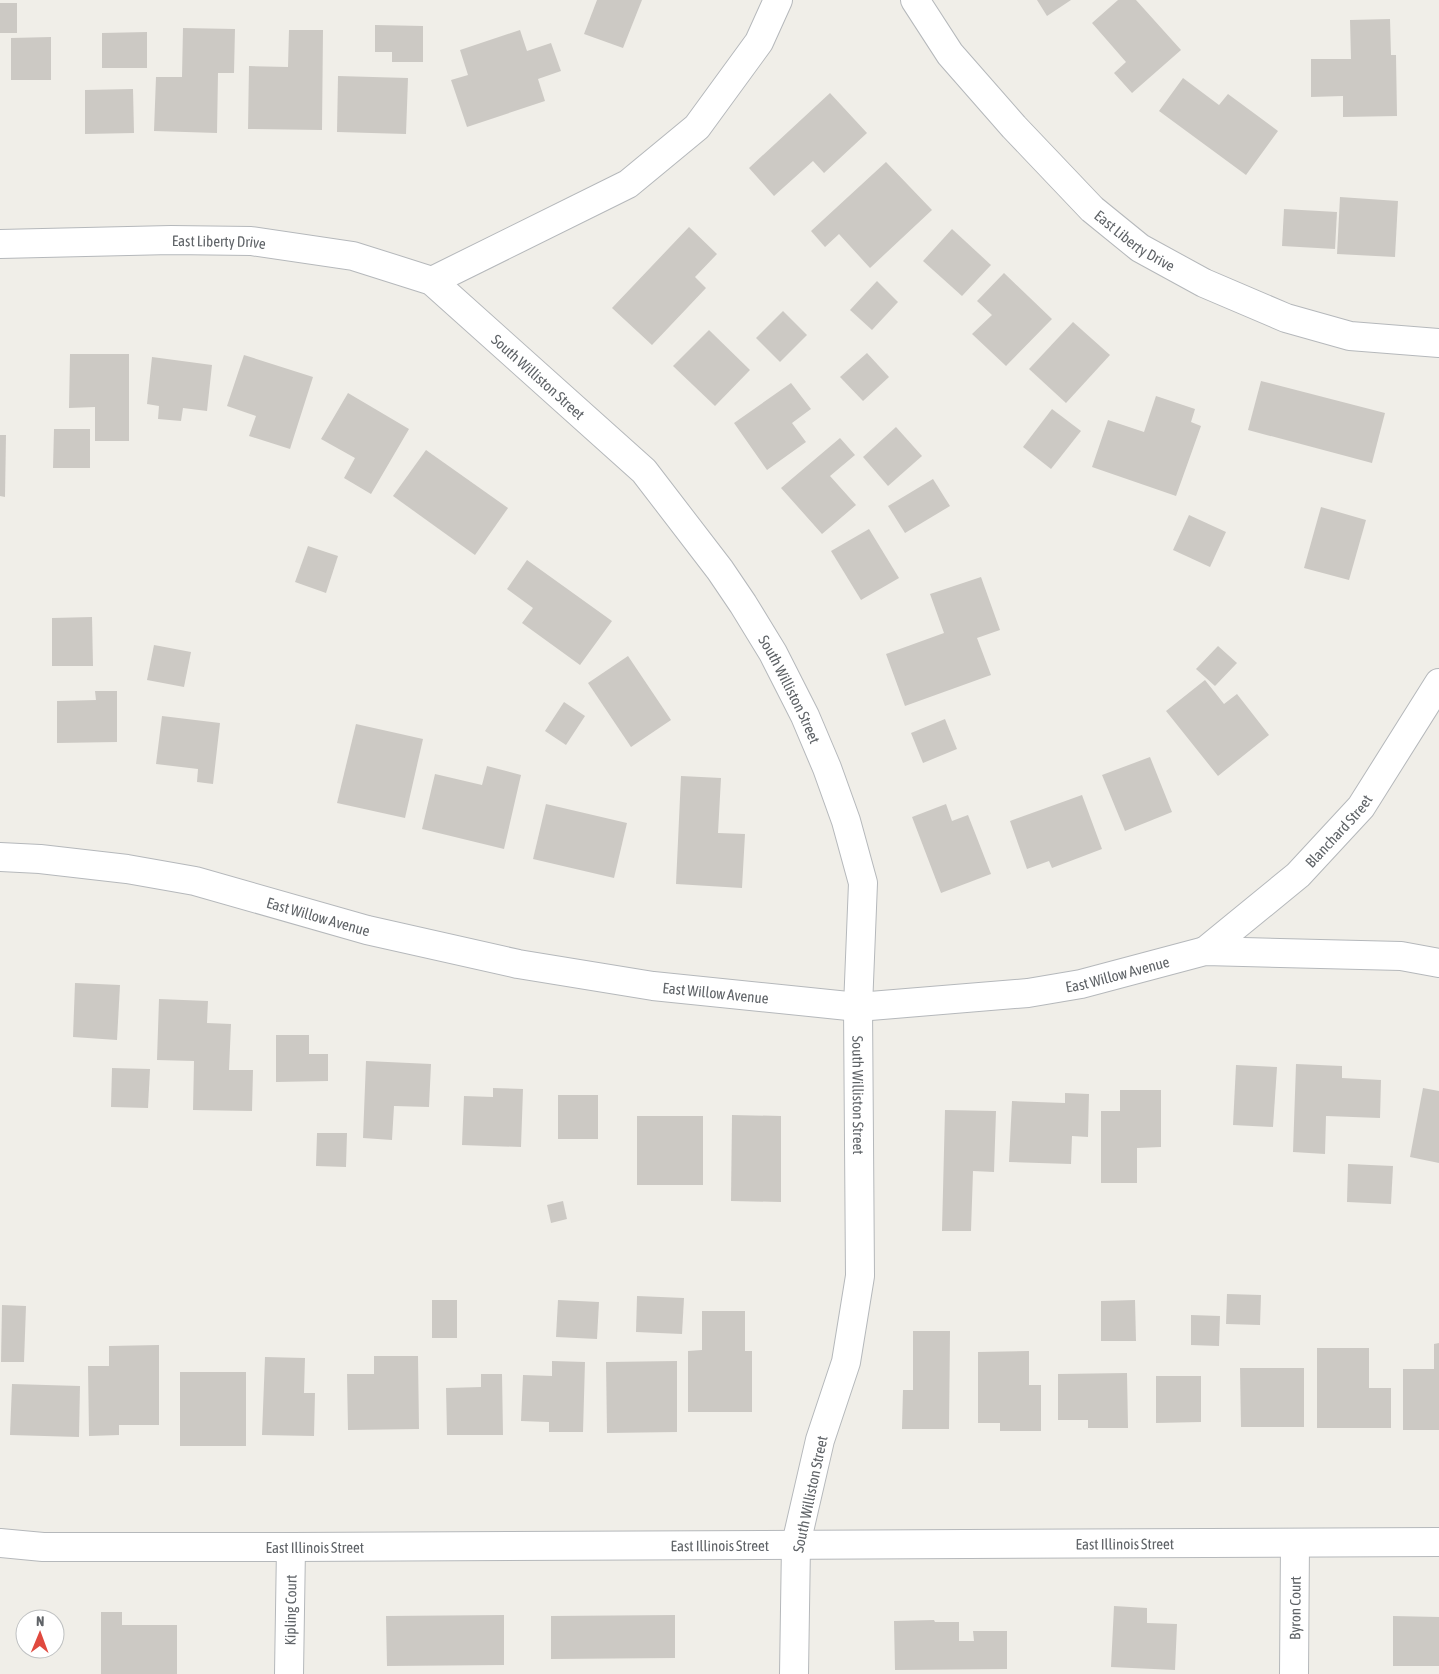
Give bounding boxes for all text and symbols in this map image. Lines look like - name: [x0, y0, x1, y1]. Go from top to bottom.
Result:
- street label: East Liberty Drive: [1091, 206, 1178, 274]
- street label: East Liberty Drive: [172, 232, 267, 252]
- street label: South Williston Street: [489, 330, 588, 422]
- street label: South Williston Street: [756, 632, 824, 746]
- street label: Blanchard Street: [1301, 791, 1375, 871]
- street label: East Willow Avenue: [265, 893, 372, 939]
- street label: East Willow Avenue: [1064, 952, 1171, 995]
- street label: East Willow Avenue: [662, 979, 770, 1006]
- street label: South Williston Street: [850, 1036, 868, 1155]
- street label: South Williston Street: [789, 1434, 831, 1554]
- street label: East Illinois Street: [1076, 1535, 1174, 1552]
- street label: East Illinois Street: [671, 1536, 769, 1554]
- street label: East Illinois Street: [266, 1538, 364, 1556]
- street label: Kipling Court: [281, 1574, 299, 1646]
- street label: Byron Court: [1286, 1576, 1303, 1640]
- north arrow: [15, 1609, 65, 1659]
- text: N: [36, 1613, 44, 1629]

